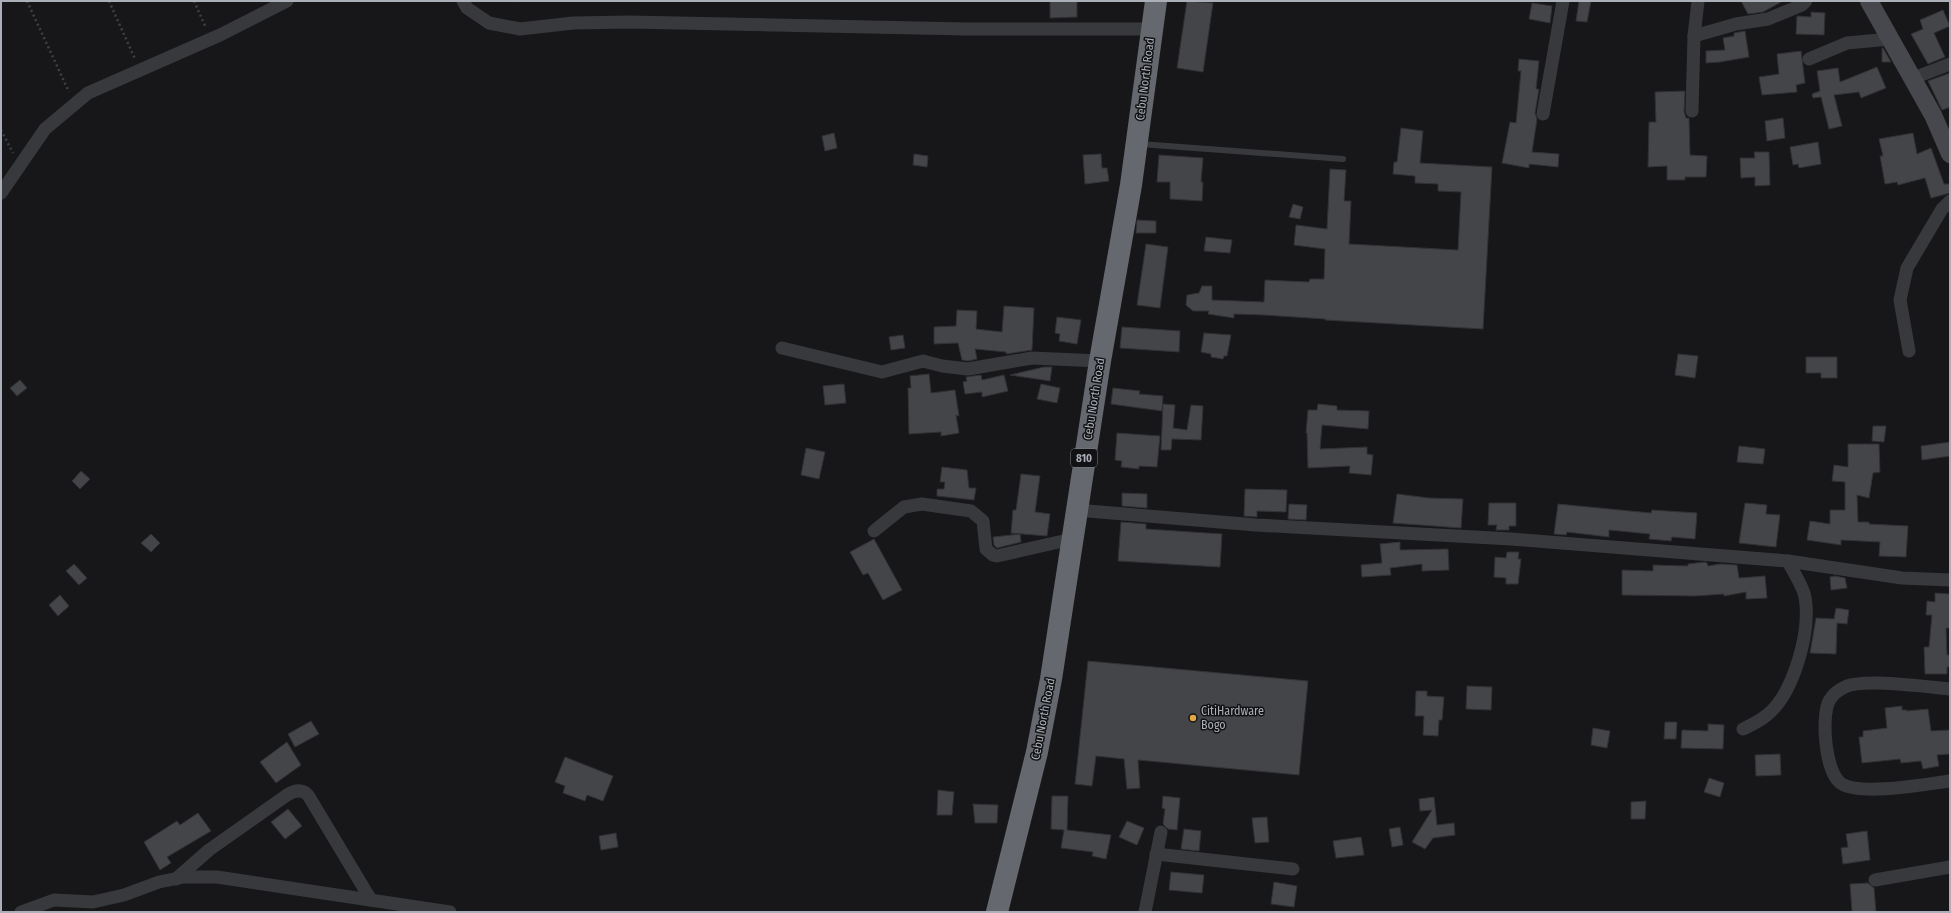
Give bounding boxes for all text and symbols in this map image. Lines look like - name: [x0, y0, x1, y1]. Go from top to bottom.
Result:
- street label: Cebu North Road: [1133, 37, 1157, 121]
- street label: Cebu North Road: [1081, 357, 1107, 441]
- road number: 810: [1071, 449, 1097, 467]
- street label: Cebu North Road: [1028, 677, 1058, 761]
- place label: CitiHardware Bogo: [1201, 704, 1264, 732]
- marker: CitiHardware Bogo: [1188, 713, 1198, 723]

